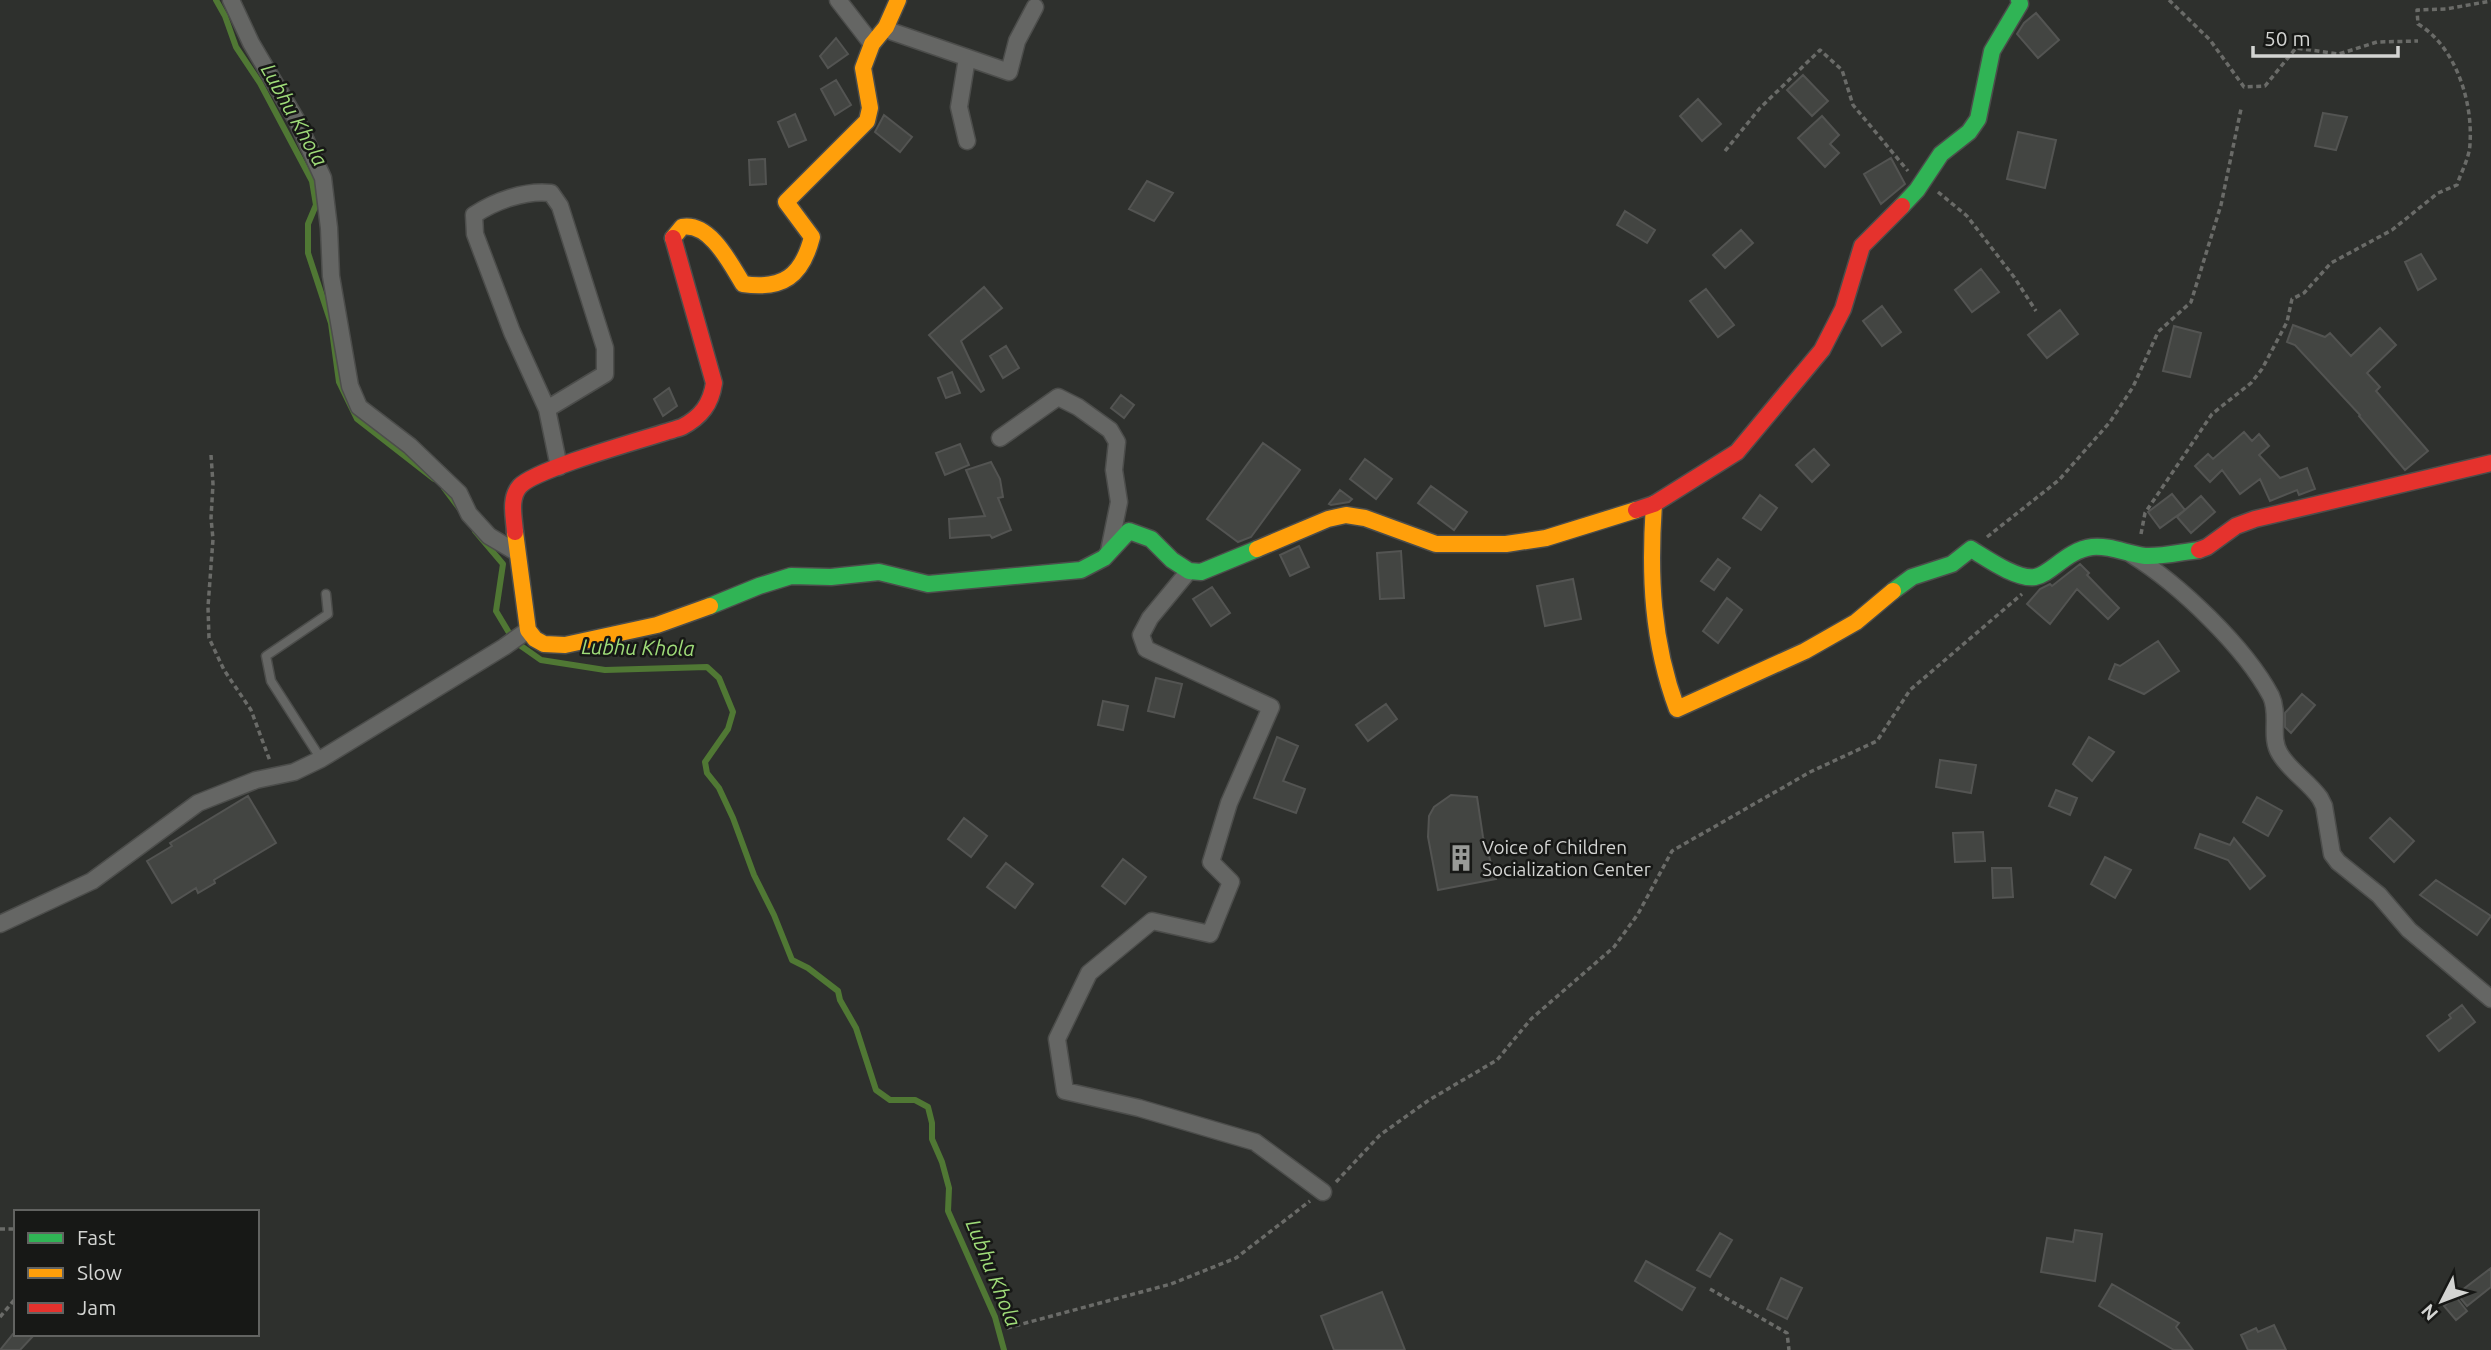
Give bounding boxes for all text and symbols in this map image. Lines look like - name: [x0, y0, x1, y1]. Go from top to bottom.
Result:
- scale bar: [2253, 14, 2398, 58]
- text: 50 m: [2264, 26, 2311, 50]
- water label: Lubhu Khola: [257, 59, 333, 170]
- water label: Lubhu Khola: [581, 634, 695, 660]
- place label: Voice of Children Socialization Center: [1482, 836, 1651, 880]
- building icon: Voice of Children Socialization Center: [1446, 843, 1476, 873]
- legend: [14, 1210, 259, 1336]
- water label: Lubhu Khola: [962, 1216, 1026, 1330]
- text: Fast: [77, 1225, 115, 1249]
- text: Slow: [77, 1260, 122, 1284]
- north arrow: [2407, 1266, 2477, 1336]
- text: Jam: [77, 1295, 116, 1319]
- text: N: [2416, 1300, 2442, 1325]

